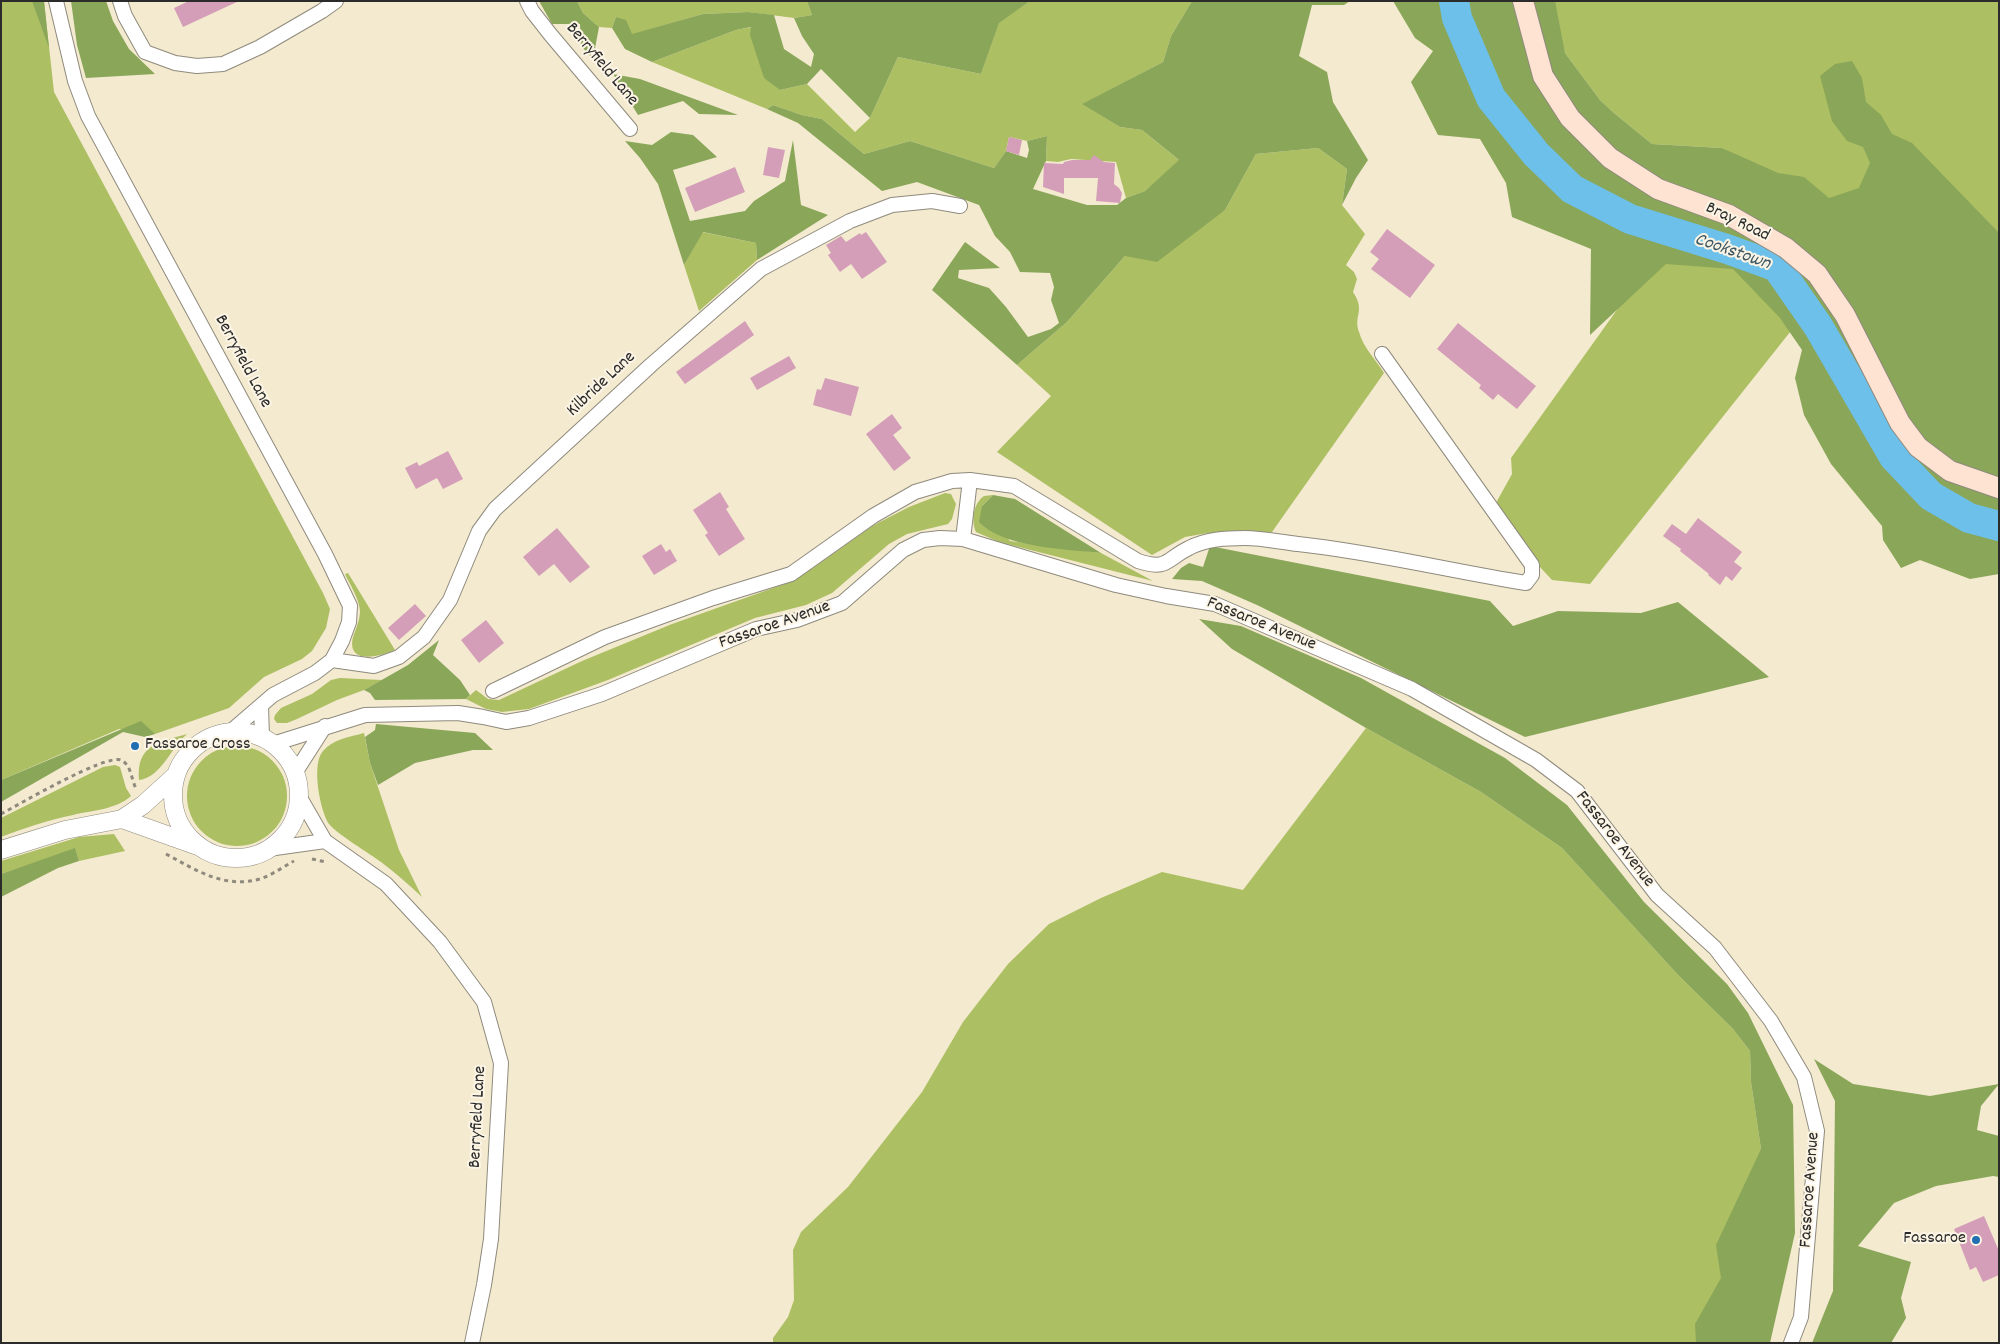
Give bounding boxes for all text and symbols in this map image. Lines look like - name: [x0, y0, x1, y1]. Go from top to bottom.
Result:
- street label: Berryfield Lane: [560, 19, 642, 111]
- street label: Bray Road: [1701, 198, 1773, 248]
- water label: Cookstown: [1691, 229, 1773, 277]
- street label: Berryfield Lane: [208, 312, 276, 412]
- street label: Kilbride Lane: [563, 348, 641, 422]
- street label: Fassaroe Avenue: [1203, 593, 1319, 657]
- street label: Fassaroe Avenue: [717, 597, 833, 655]
- place label: Fassaroe Cross: [145, 735, 251, 757]
- marker: Fassaroe Cross: [129, 740, 141, 752]
- street label: Fassaroe Avenue: [1570, 788, 1658, 892]
- street label: Berryfield Lane: [466, 1065, 492, 1169]
- street label: Fassaroe Avenue: [1796, 1131, 1826, 1249]
- place label: Fassaroe: [1903, 1229, 1966, 1251]
- marker: Fassaroe: [1970, 1234, 1982, 1246]

